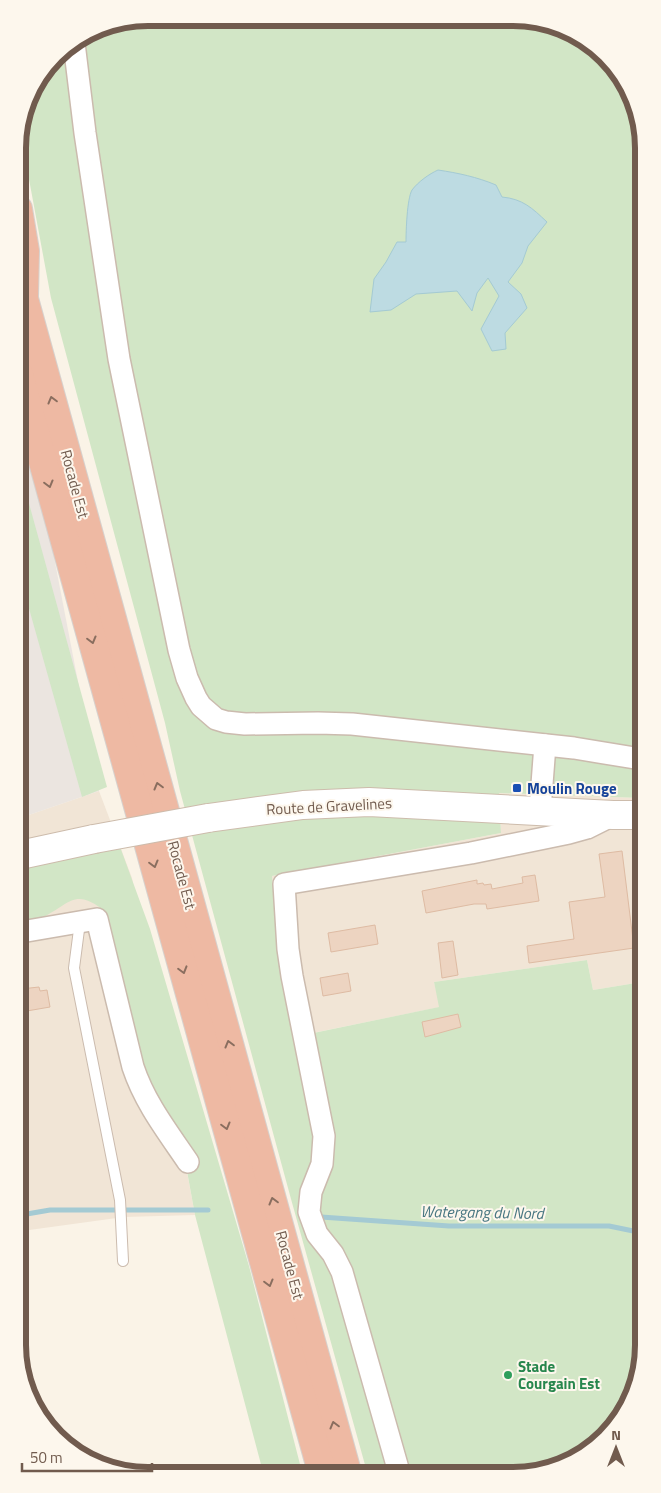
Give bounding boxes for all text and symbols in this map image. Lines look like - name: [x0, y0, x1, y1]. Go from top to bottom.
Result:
- one-way arrow: [47, 395, 58, 404]
- street label: Rocade Est: [55, 447, 95, 522]
- one-way arrow: [43, 479, 53, 487]
- one-way arrow: [86, 636, 96, 644]
- place label: Moulin Rouge: [527, 777, 617, 800]
- one-way arrow: [153, 782, 164, 791]
- marker: Moulin Rouge: [511, 782, 523, 794]
- street label: Route de Gravelines: [266, 791, 392, 821]
- street label: Rocade Est: [162, 838, 202, 913]
- one-way arrow: [148, 860, 158, 868]
- one-way arrow: [177, 965, 187, 973]
- one-way arrow: [225, 1041, 235, 1049]
- one-way arrow: [220, 1122, 231, 1131]
- one-way arrow: [268, 1197, 278, 1205]
- water label: Watergang du Nord: [420, 1199, 546, 1225]
- street label: Rocade Est: [270, 1228, 310, 1303]
- one-way arrow: [264, 1278, 274, 1287]
- place label: Stade Courgain Est: [518, 1355, 600, 1395]
- marker: Stade Courgain Est: [502, 1369, 514, 1381]
- one-way arrow: [330, 1421, 340, 1430]
- north arrow: [591, 1423, 641, 1473]
- text: N: [611, 1424, 621, 1445]
- scale bar: [22, 1440, 152, 1472]
- text: 50 m: [30, 1446, 63, 1469]

